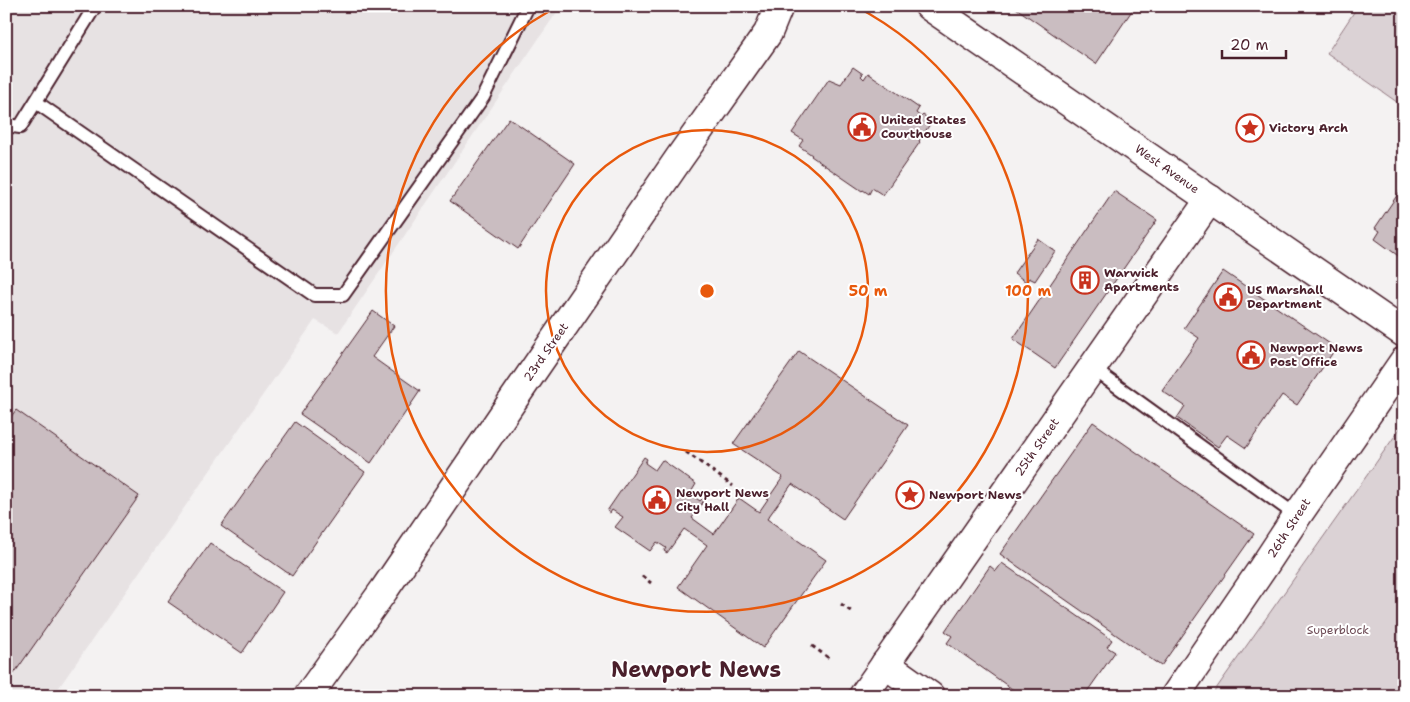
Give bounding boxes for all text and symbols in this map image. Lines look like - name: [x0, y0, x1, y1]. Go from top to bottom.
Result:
- scale bar: [1222, 28, 1286, 60]
- text: 20 m: [1230, 35, 1269, 55]
- public building icon: United States Courthouse: [847, 112, 877, 142]
- place label: United States Courthouse: [881, 112, 966, 142]
- place icon: Victory Arch: [1235, 113, 1265, 143]
- place label: Victory Arch: [1269, 120, 1348, 136]
- street label: West Avenue: [1132, 141, 1202, 197]
- building icon: Warwick Apartments: [1070, 265, 1100, 295]
- place label: Warwick Apartments: [1104, 265, 1179, 295]
- text: 50 m: [849, 281, 888, 301]
- text: 100 m: [1005, 281, 1051, 301]
- centre of rings: [698, 282, 716, 300]
- public building icon: US Marshall Department: [1213, 282, 1243, 312]
- place label: US Marshall Department: [1247, 282, 1323, 312]
- street label: 23rd Street: [520, 320, 572, 384]
- public building icon: Newport News Post Office: [1236, 340, 1266, 370]
- place label: Newport News Post Office: [1270, 340, 1363, 370]
- street label: 25th Street: [1011, 415, 1063, 479]
- place icon: Newport News: [895, 480, 925, 510]
- public building icon: Newport News City Hall: [642, 485, 672, 515]
- place label: Newport News City Hall: [676, 485, 769, 515]
- place label: Newport News: [929, 487, 1022, 503]
- street label: 26th Street: [1264, 495, 1314, 561]
- park label: Superblock: [1307, 622, 1369, 638]
- district label: Newport News: [611, 655, 781, 684]

